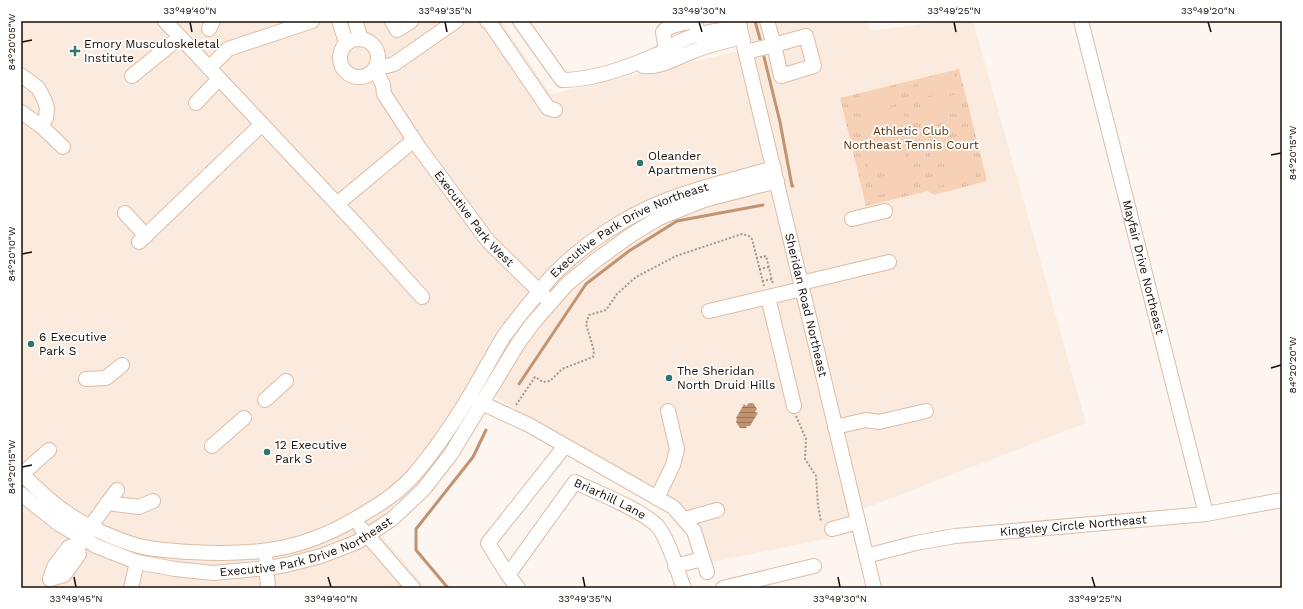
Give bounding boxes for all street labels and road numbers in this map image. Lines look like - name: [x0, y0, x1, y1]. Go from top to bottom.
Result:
- street label: Executive Park West: [431, 168, 517, 269]
- street label: Executive Park Drive Northeast: [547, 179, 710, 281]
- street label: Mayfair Drive Northeast: [1120, 199, 1167, 336]
- street label: Sheridan Road Northeast: [782, 232, 830, 378]
- street label: Briarhill Lane: [572, 476, 649, 522]
- street label: Kingsley Circle Northeast: [999, 512, 1147, 539]
- street label: Executive Park Drive Northeast: [219, 514, 395, 579]

